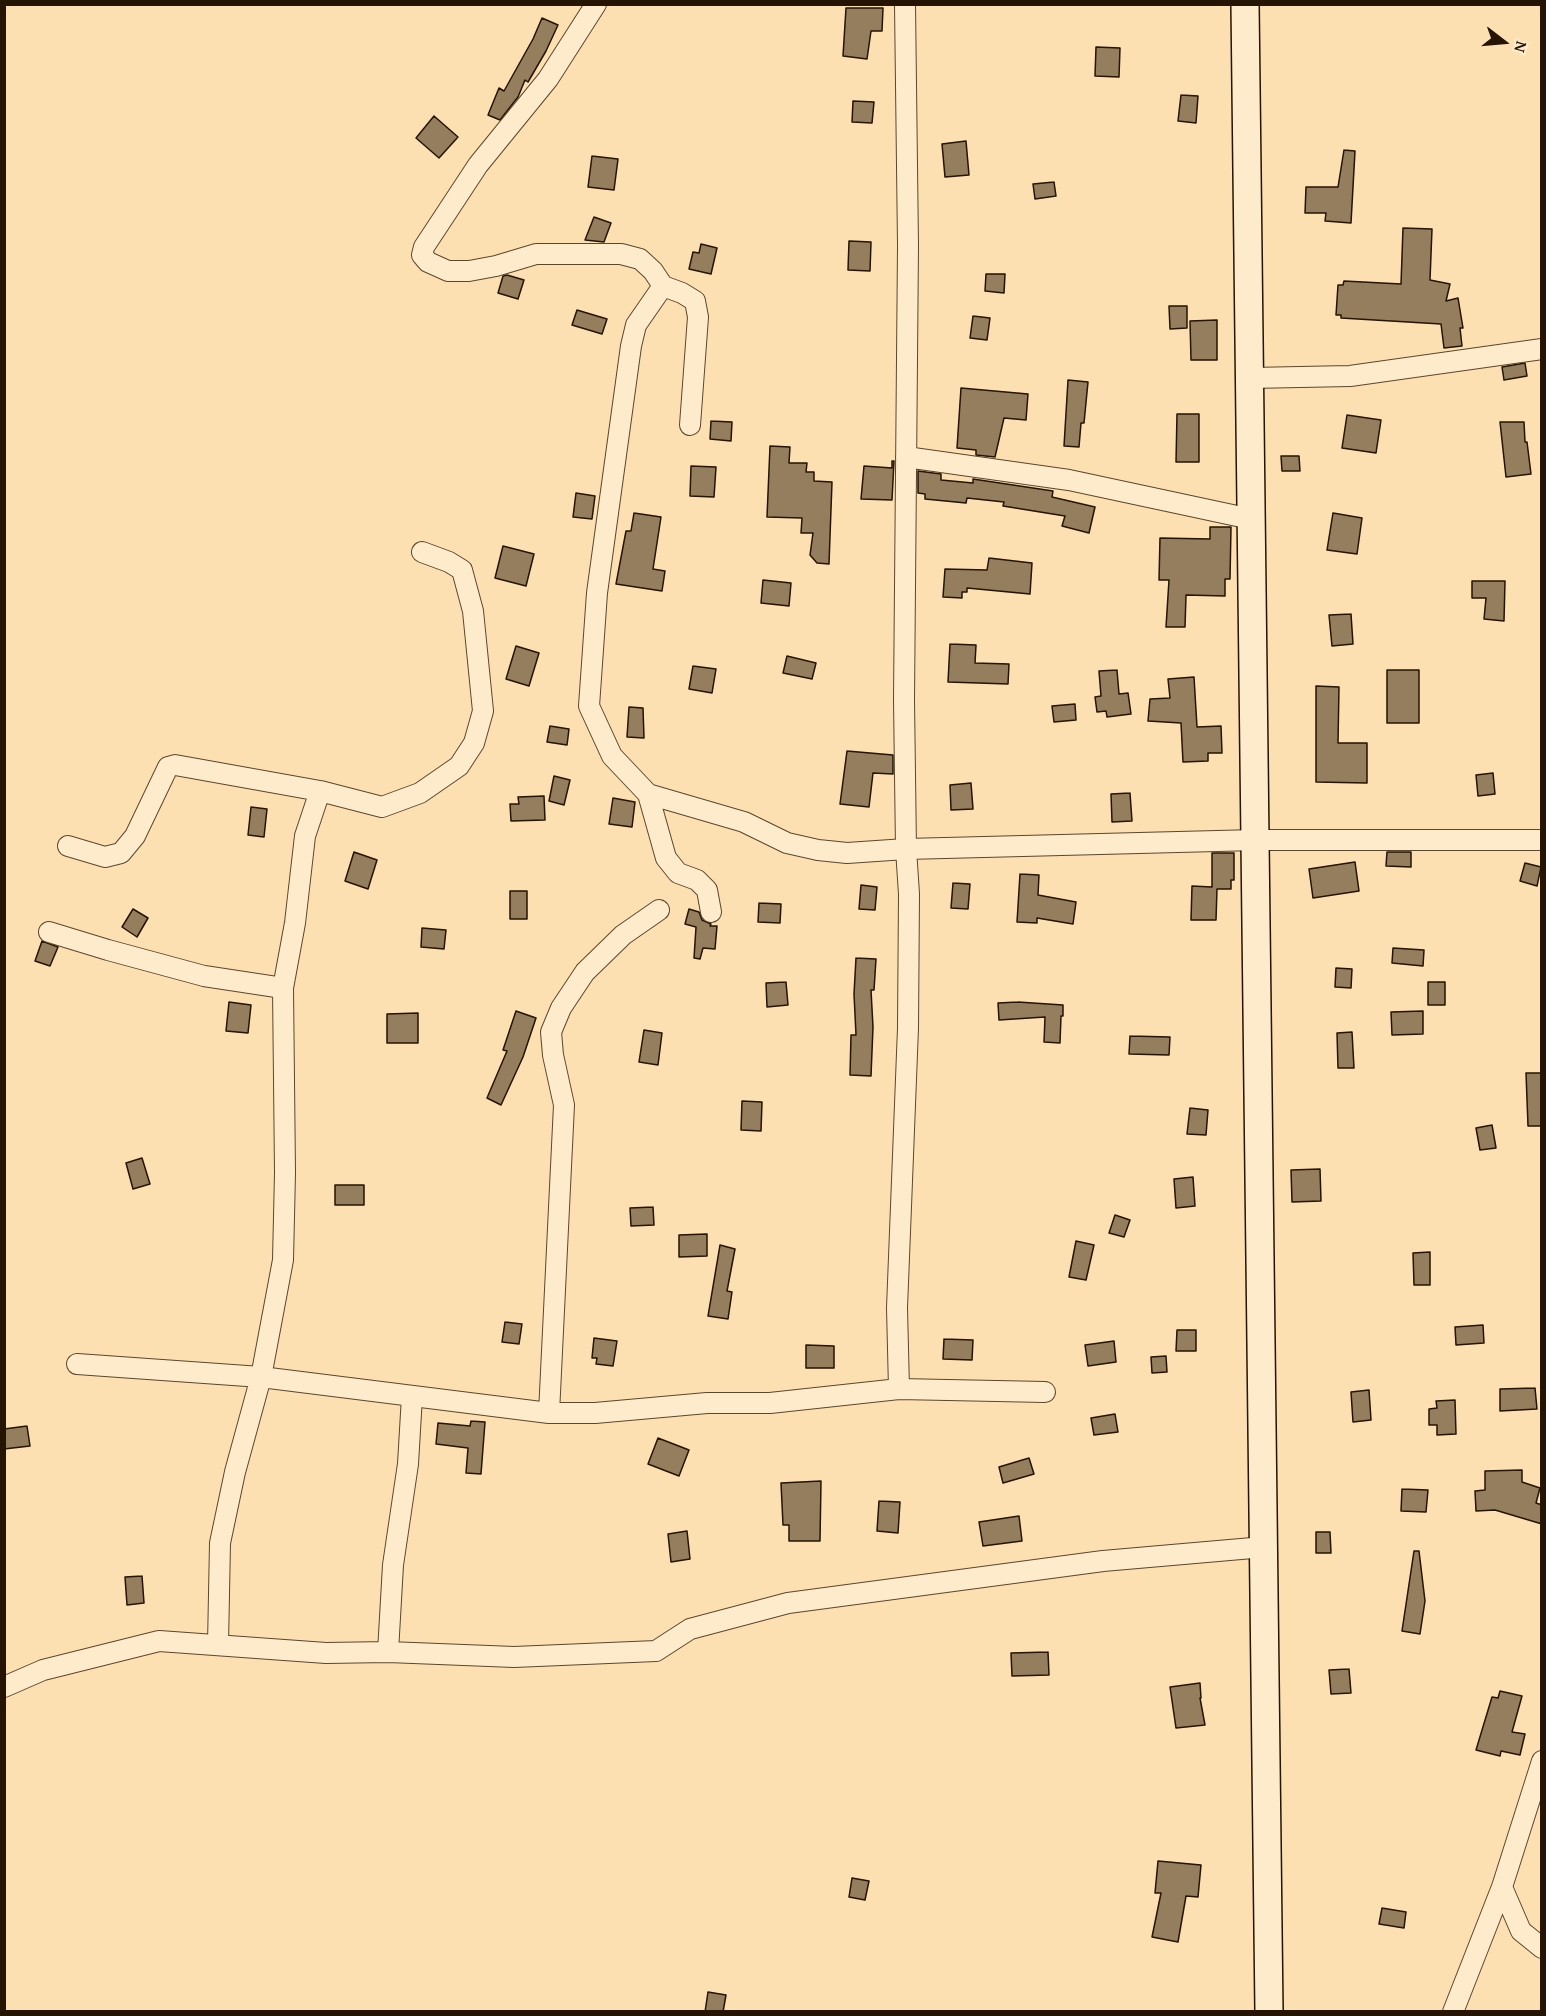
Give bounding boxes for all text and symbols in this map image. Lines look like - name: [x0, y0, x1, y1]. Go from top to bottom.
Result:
- north arrow: [1474, 12, 1534, 72]
- text: N: [1508, 39, 1534, 55]

